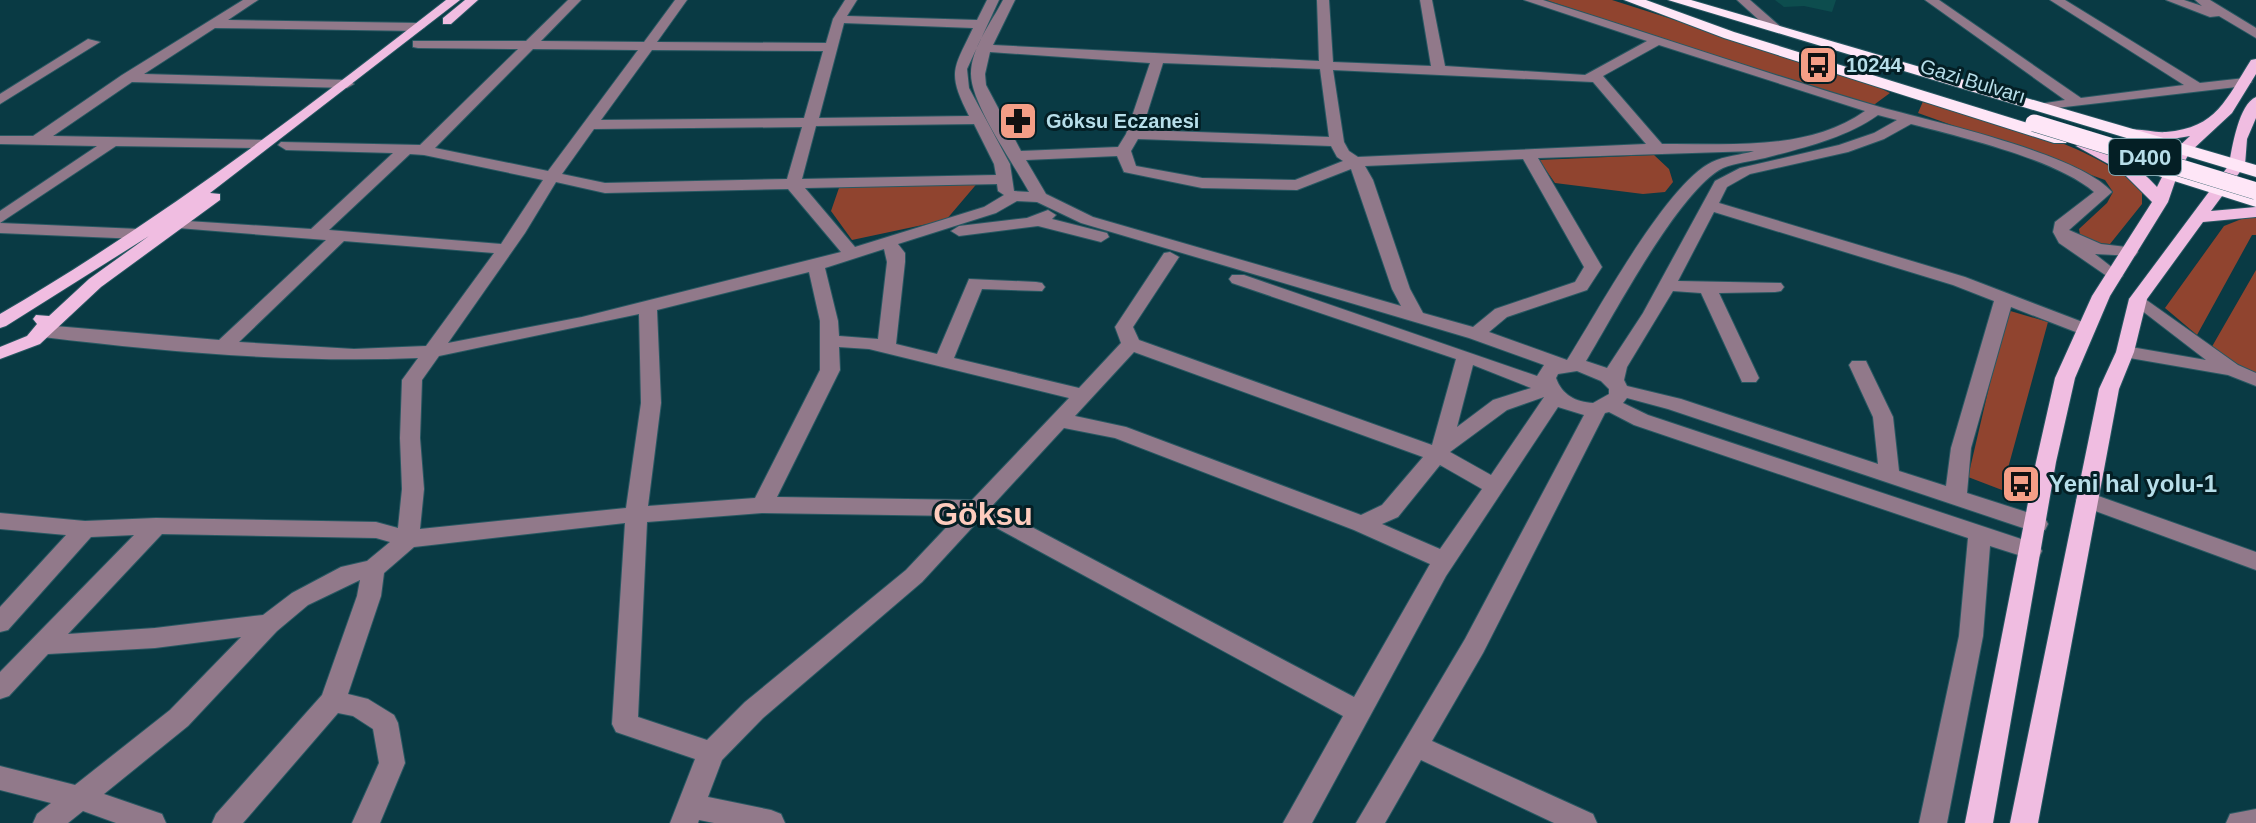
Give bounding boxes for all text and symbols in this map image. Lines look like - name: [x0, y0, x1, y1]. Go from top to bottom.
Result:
- bus stop icon: 10244: [1797, 44, 1839, 86]
- place label: 10244: [1846, 54, 1902, 76]
- street label: Gazi Bulvarı: [1918, 55, 2028, 107]
- pharmacy icon: Göksu Eczanesi: [997, 100, 1039, 142]
- place label: Göksu Eczanesi: [1046, 110, 1199, 132]
- road number: D400: [2109, 139, 2181, 175]
- bus stop icon: Yeni hal yolu-1: [2000, 463, 2042, 505]
- place label: Yeni hal yolu-1: [2049, 470, 2217, 497]
- district label: Göksu: [933, 496, 1033, 532]

